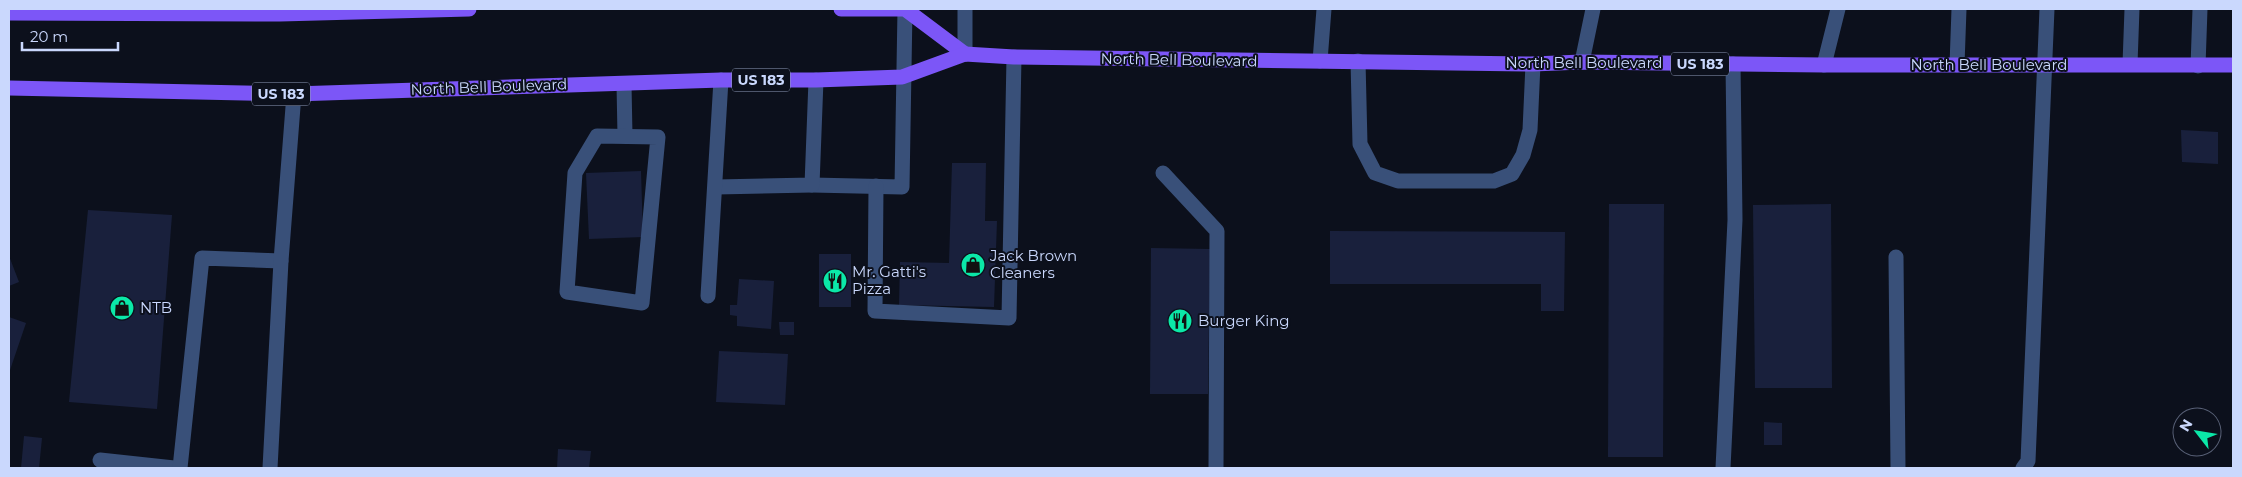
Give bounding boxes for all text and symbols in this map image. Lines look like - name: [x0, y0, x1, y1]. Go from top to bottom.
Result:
- scale bar: [22, 20, 119, 52]
- text: 20 m: [30, 27, 68, 46]
- street label: North Bell Boulevard: [1100, 49, 1258, 70]
- road number: US 183: [1671, 52, 1729, 76]
- street label: North Bell Boulevard: [1506, 53, 1662, 72]
- street label: North Bell Boulevard: [1911, 55, 2067, 74]
- road number: US 183: [732, 68, 790, 92]
- street label: North Bell Boulevard: [410, 74, 568, 99]
- road number: US 183: [252, 82, 310, 106]
- place label: Jack Brown Cleaners: [989, 246, 1077, 282]
- shop icon: Jack Brown Cleaners: [960, 252, 986, 278]
- place label: Mr. Gatti's Pizza: [852, 262, 926, 298]
- restaurant icon: Mr. Gatti's Pizza: [822, 268, 848, 294]
- shop icon: NTB: [109, 295, 135, 321]
- place label: NTB: [140, 298, 172, 317]
- restaurant icon: Burger King: [1167, 308, 1193, 334]
- place label: Burger King: [1198, 311, 1290, 330]
- north arrow: [2172, 407, 2222, 457]
- text: N: [2175, 416, 2196, 435]

